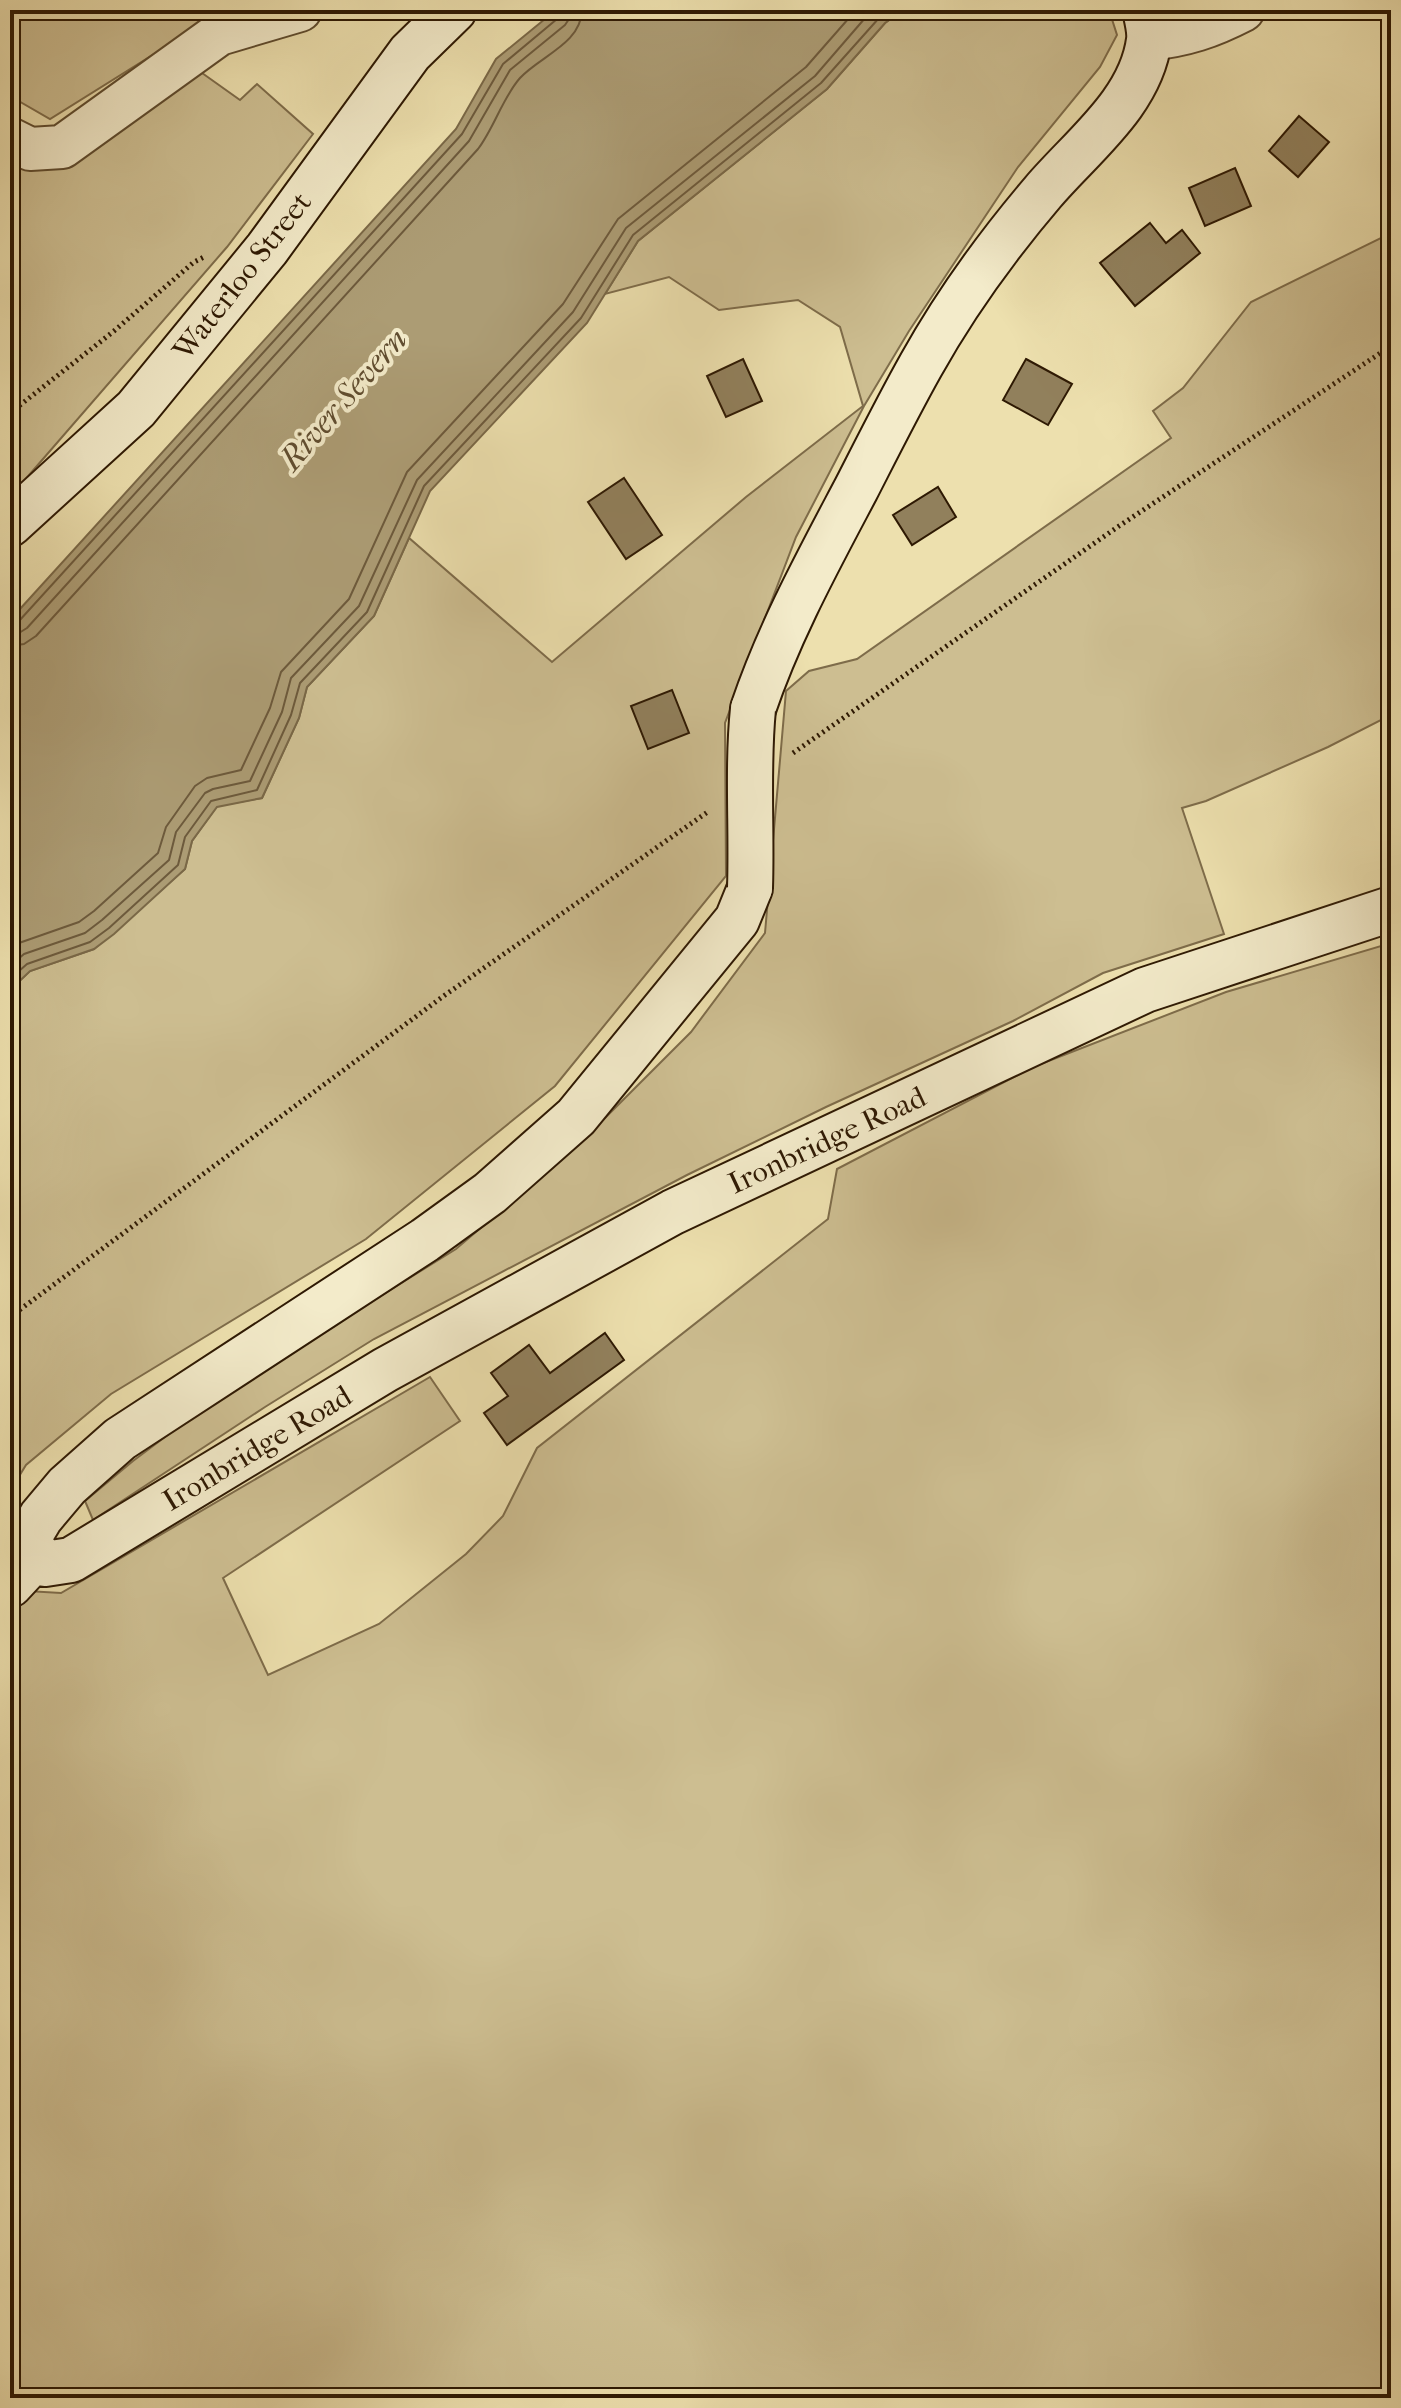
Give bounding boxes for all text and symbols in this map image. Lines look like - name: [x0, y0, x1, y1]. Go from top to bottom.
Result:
- street label: Waterloo Street: [165, 185, 319, 368]
- water label: River Severn: [271, 321, 415, 479]
- street label: Ironbridge Road: [723, 1079, 932, 1202]
- street label: Ironbridge Road: [157, 1378, 359, 1519]

